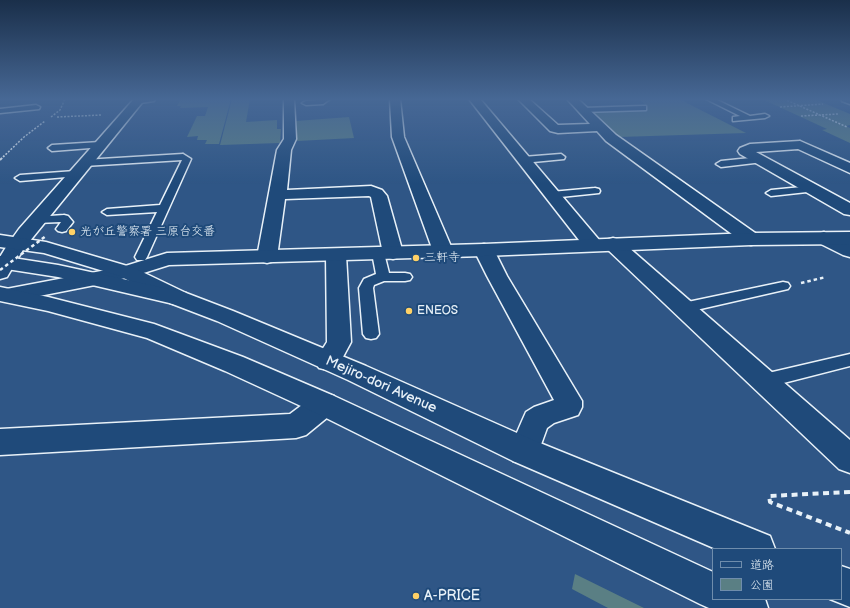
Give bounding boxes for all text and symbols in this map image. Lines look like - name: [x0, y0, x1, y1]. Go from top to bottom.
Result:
- place label: 光が丘警察署 三原台交番: [80, 225, 215, 239]
- marker: 光が丘警察署 三原台交番: [67, 227, 77, 237]
- place label: 三軒寺: [424, 251, 460, 265]
- marker: 三軒寺: [411, 253, 421, 263]
- place label: ENEOS: [417, 304, 458, 318]
- marker: ENEOS: [404, 306, 414, 316]
- street label: Mejiro-dori Avenue: [323, 353, 439, 417]
- legend: [712, 548, 842, 600]
- text: 道路: [750, 558, 774, 573]
- text: 公園: [750, 578, 774, 593]
- place label: A-PRICE: [424, 588, 480, 604]
- marker: A-PRICE: [411, 591, 421, 601]

